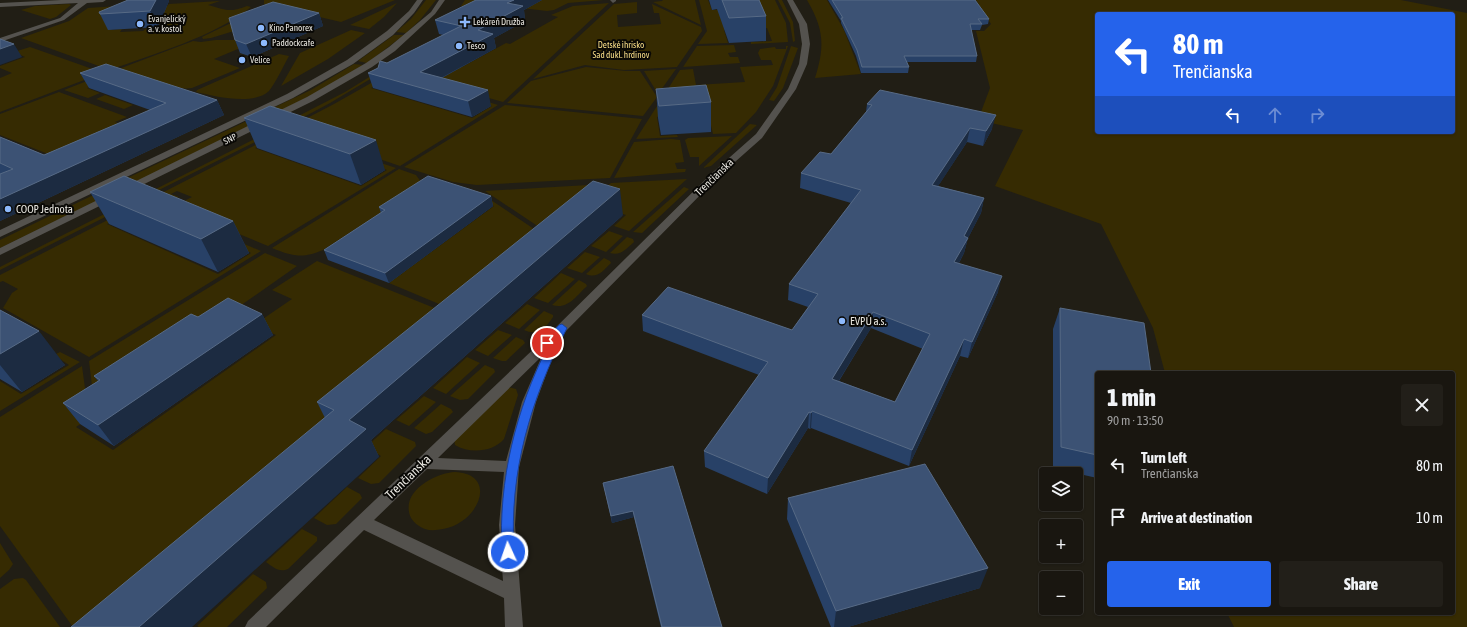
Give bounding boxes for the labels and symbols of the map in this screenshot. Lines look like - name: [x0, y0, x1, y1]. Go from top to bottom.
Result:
- place label: Evanjelický a. v. kostol: [148, 14, 186, 34]
- marker: Lekáreň Družba: [460, 17, 470, 27]
- place label: Lekáreň Družba: [473, 17, 525, 27]
- marker: Evanjelický a. v. kostol: [135, 19, 145, 29]
- marker: Kino Panorex: [256, 23, 266, 33]
- place label: Kino Panorex: [269, 23, 313, 33]
- marker: Paddockcafe: [259, 38, 269, 48]
- place label: Paddockcafe: [272, 38, 314, 48]
- park label: Detské ihrisko Sad dukl. hrdinov: [593, 40, 650, 60]
- marker: Tesco: [454, 41, 464, 51]
- place label: Tesco: [467, 41, 485, 51]
- marker: Velice: [237, 55, 247, 65]
- place label: Velice: [250, 55, 270, 65]
- street label: SNP: [222, 131, 239, 146]
- street label: Trenčianska: [692, 156, 736, 198]
- place label: COOP Jednota: [16, 203, 73, 215]
- marker: COOP Jednota: [3, 204, 13, 214]
- place label: EVPÚ a.s.: [850, 315, 886, 327]
- marker: EVPÚ a.s.: [837, 316, 847, 326]
- pin: [530, 326, 564, 360]
- street label: Trenčianska: [382, 452, 434, 502]
- position arrow: [487, 531, 529, 573]

